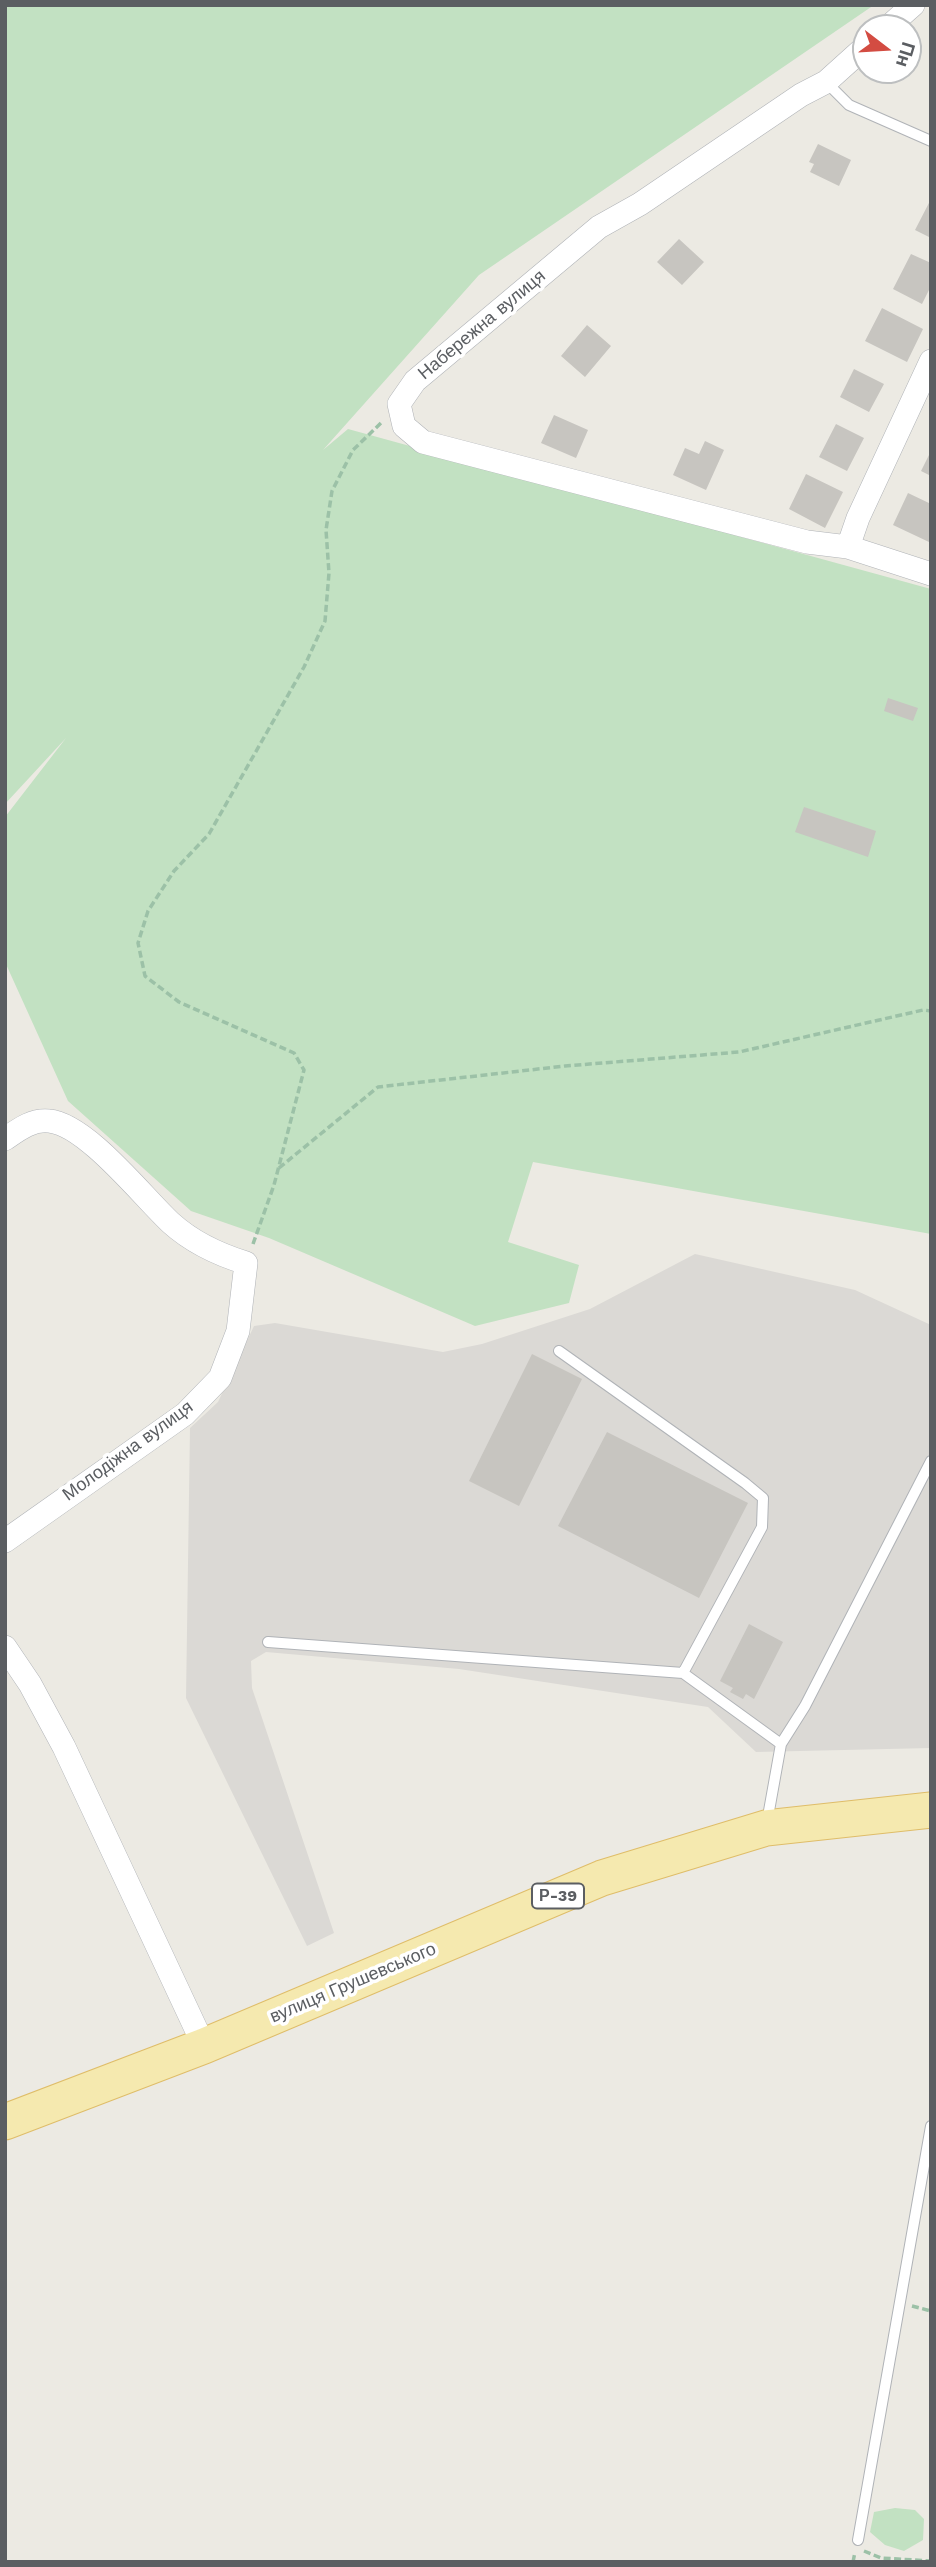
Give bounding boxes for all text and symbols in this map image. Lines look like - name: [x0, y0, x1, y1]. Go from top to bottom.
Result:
- north arrow: [852, 14, 922, 84]
- text: Пн: [891, 39, 920, 70]
- street label: Набережна вулиця: [414, 265, 550, 385]
- street label: Молодіжна вулиця: [58, 1396, 198, 1506]
- road number: Р-39: [532, 1884, 584, 1908]
- street label: вулиця Грушевського: [267, 1938, 439, 2028]

